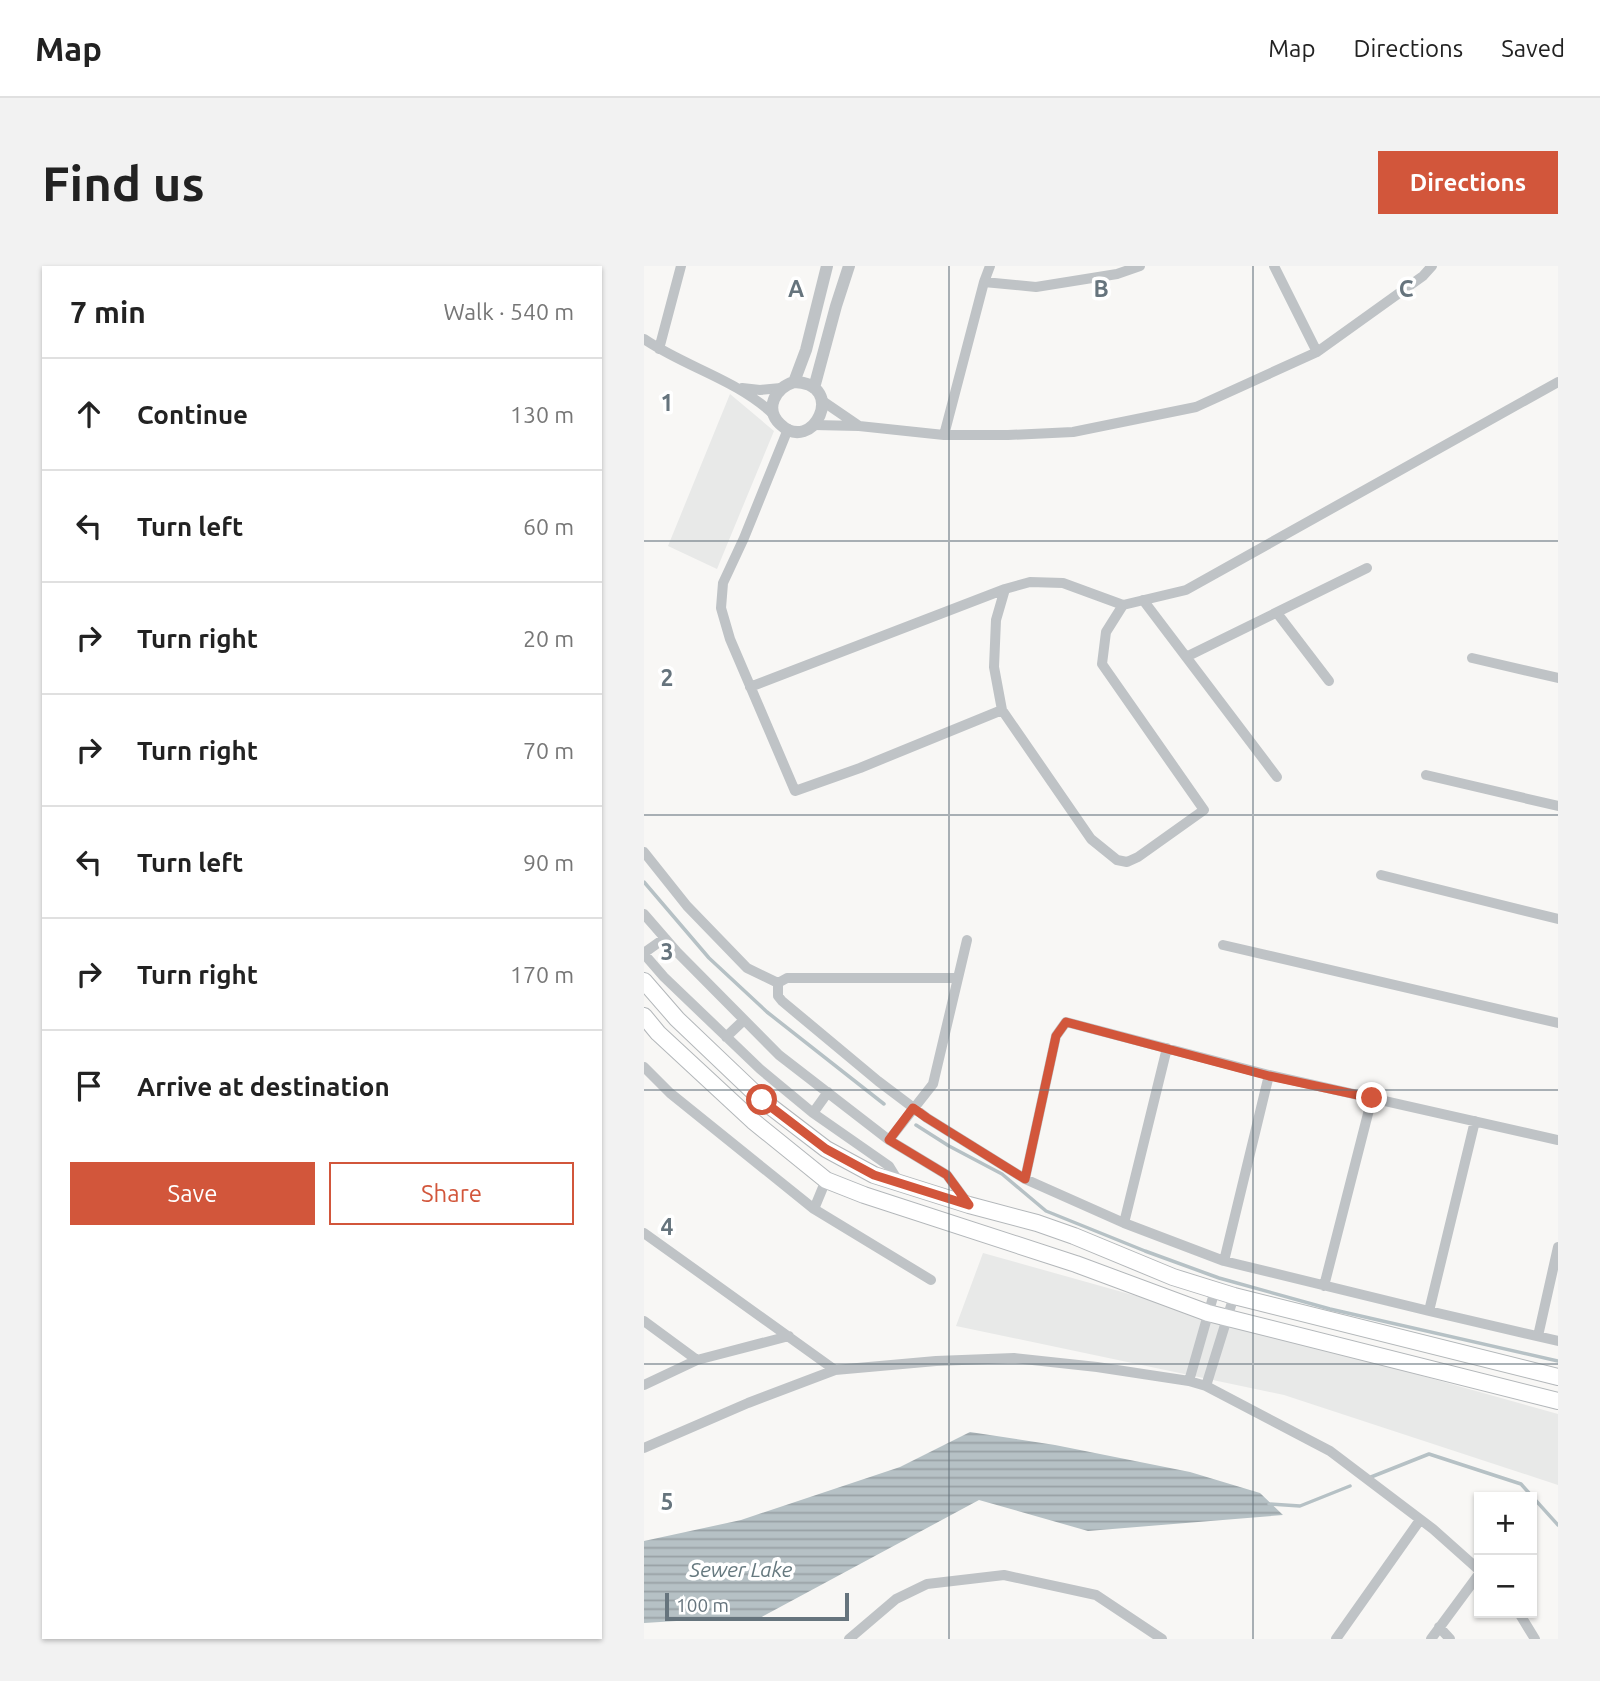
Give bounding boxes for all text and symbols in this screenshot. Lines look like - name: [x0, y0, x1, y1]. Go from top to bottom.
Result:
- text: Map: [35, 30, 102, 67]
- text: Map: [1268, 35, 1315, 62]
- text: Directions: [1353, 35, 1463, 62]
- text: Saved: [1501, 35, 1565, 62]
- button: Directions: [1378, 151, 1558, 214]
- text: Find us: [42, 155, 205, 210]
- text: A: [788, 276, 804, 301]
- text: B: [1093, 276, 1109, 301]
- text: C: [1399, 276, 1414, 301]
- text: 7 min: [70, 295, 146, 329]
- text: Walk · 540 m: [443, 299, 574, 324]
- text: 1: [661, 390, 673, 415]
- icon: ahead: [70, 395, 108, 433]
- text: Continue: [137, 400, 248, 429]
- text: 130 m: [510, 402, 574, 427]
- icon: left: [70, 507, 108, 545]
- text: Turn left: [137, 512, 243, 541]
- text: 60 m: [523, 514, 574, 539]
- icon: right: [70, 619, 108, 657]
- text: Turn right: [137, 624, 258, 653]
- text: 20 m: [523, 626, 574, 651]
- text: 2: [661, 665, 673, 690]
- icon: right: [70, 731, 108, 769]
- text: Turn right: [137, 736, 258, 765]
- text: 70 m: [523, 738, 574, 763]
- icon: left: [70, 843, 108, 881]
- text: Turn left: [137, 848, 243, 877]
- text: 90 m: [523, 850, 574, 875]
- text: 3: [661, 939, 673, 964]
- icon: right: [70, 955, 108, 993]
- text: Turn right: [137, 960, 258, 989]
- text: 170 m: [510, 962, 574, 987]
- icon: arrive: [70, 1067, 108, 1105]
- text: Arrive at destination: [137, 1072, 390, 1101]
- route end: [1356, 1082, 1387, 1113]
- route start: [746, 1084, 777, 1115]
- button: Save: [70, 1162, 315, 1225]
- button: Share: [329, 1162, 574, 1225]
- text: 4: [661, 1214, 674, 1239]
- text: 5: [661, 1489, 673, 1514]
- map controls: [1474, 1492, 1537, 1618]
- button: +: [1474, 1492, 1537, 1555]
- button: −: [1474, 1555, 1537, 1618]
- water label: Sewer Lake: [689, 1557, 793, 1581]
- scale bar: [665, 1590, 849, 1622]
- text: 100 m: [676, 1594, 729, 1616]

